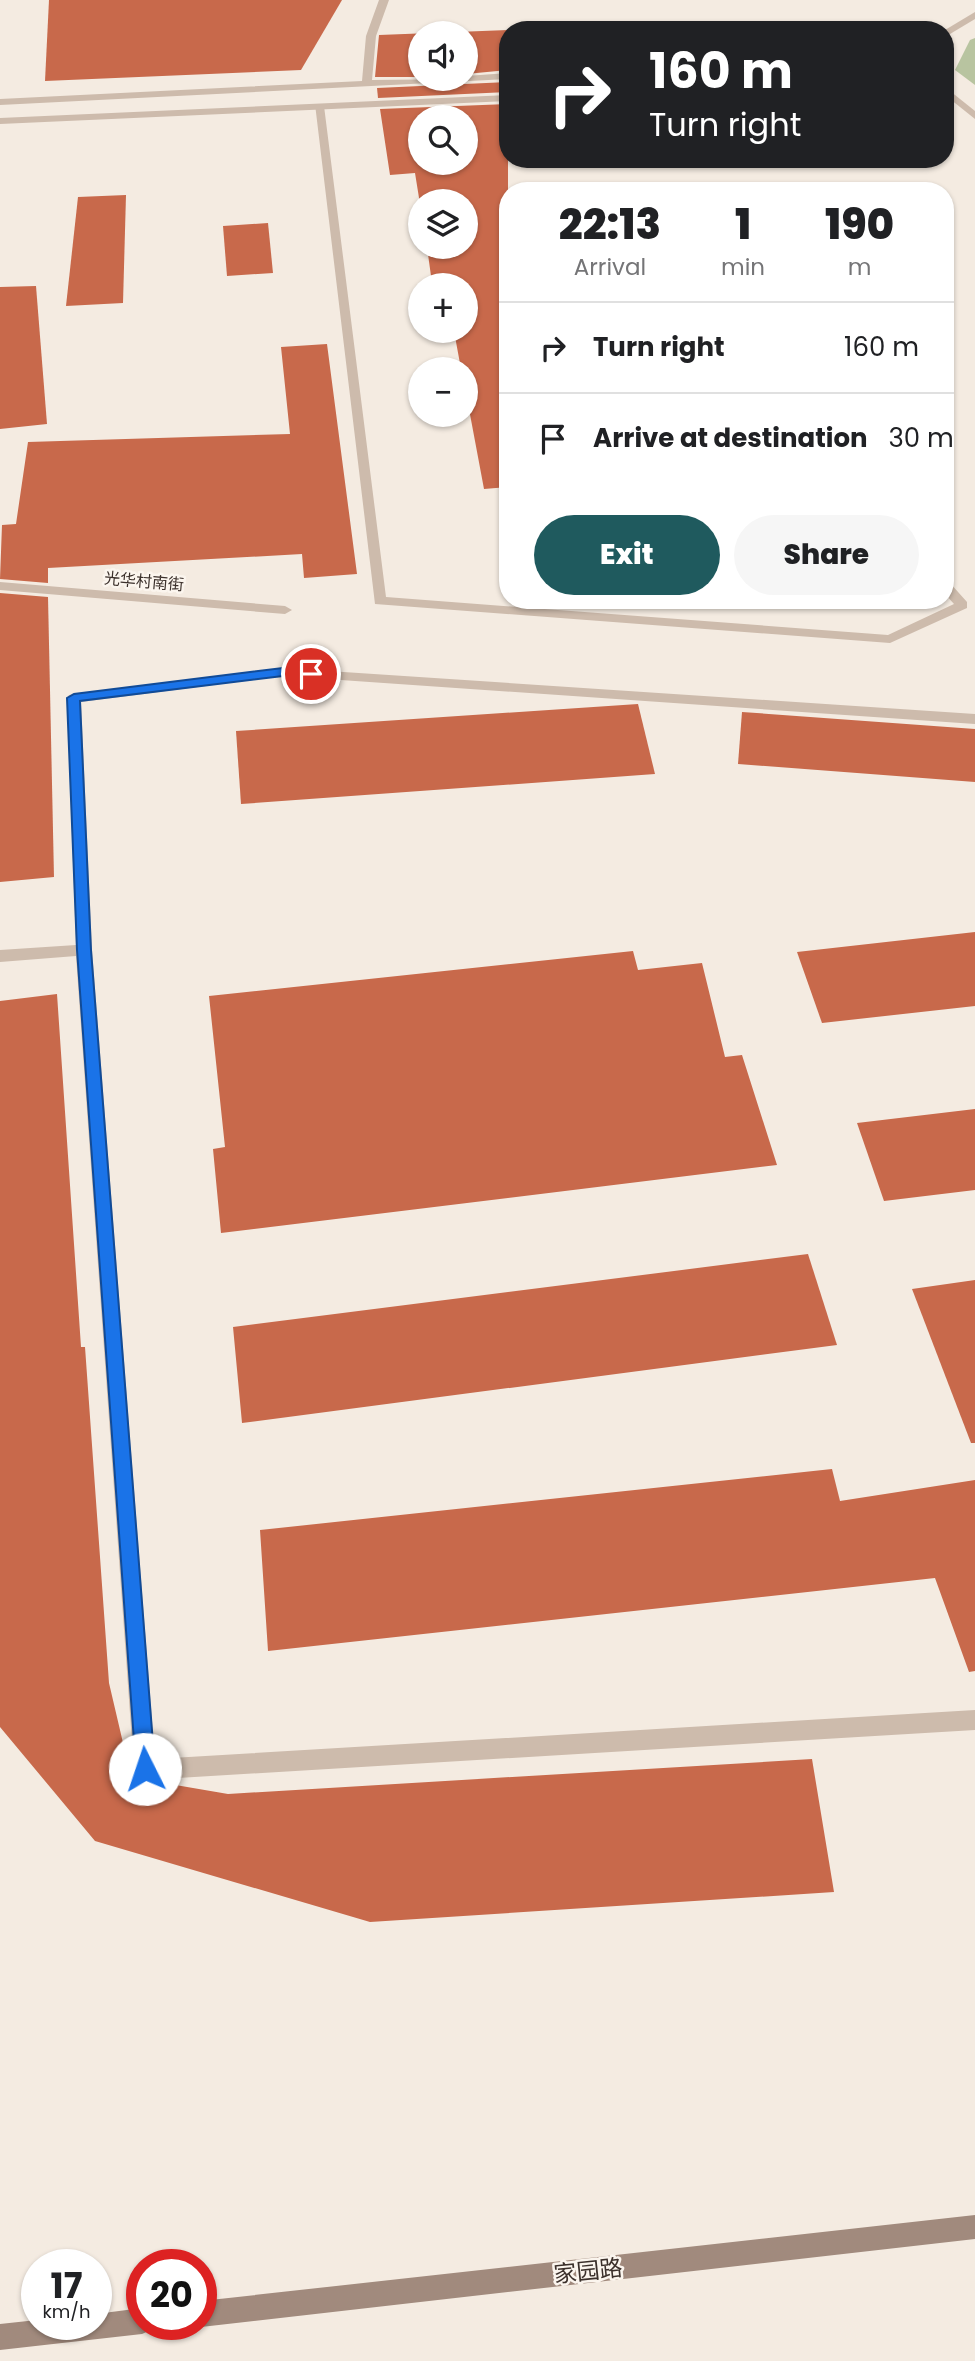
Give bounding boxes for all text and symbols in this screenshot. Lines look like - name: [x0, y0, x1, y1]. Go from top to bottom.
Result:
- map controls: [408, 21, 478, 427]
- button: sound: [408, 21, 478, 91]
- text: 160 m: [649, 37, 793, 105]
- icon: right: [534, 49, 625, 140]
- text: Turn right: [649, 102, 801, 147]
- button: search: [408, 105, 478, 175]
- button: layers: [408, 189, 478, 259]
- text: 22:13: [559, 195, 661, 254]
- text: 1: [735, 195, 751, 254]
- text: 190: [825, 195, 894, 254]
- text: Arrival: [574, 251, 646, 283]
- text: min: [721, 251, 765, 283]
- text: m: [848, 251, 871, 283]
- button: +: [408, 273, 478, 343]
- icon: right: [534, 329, 572, 367]
- text: Turn right: [593, 329, 725, 365]
- text: 160 m: [844, 329, 919, 365]
- button: −: [408, 357, 478, 427]
- icon: arrive: [534, 420, 572, 458]
- text: Arrive at destination: [593, 420, 868, 456]
- text: 30 m: [889, 420, 954, 456]
- button: Exit: [534, 515, 720, 595]
- button: Share: [734, 515, 919, 595]
- street label: 光华村南街: [103, 567, 185, 596]
- pin: [281, 644, 341, 704]
- icon: arrive: [292, 655, 330, 693]
- position arrow: [108, 1732, 182, 1806]
- speed limit sign: 20: [126, 2249, 217, 2340]
- street label: 家园路: [552, 2251, 624, 2291]
- text: 17: [51, 2261, 82, 2310]
- text: km/h: [43, 2299, 90, 2324]

